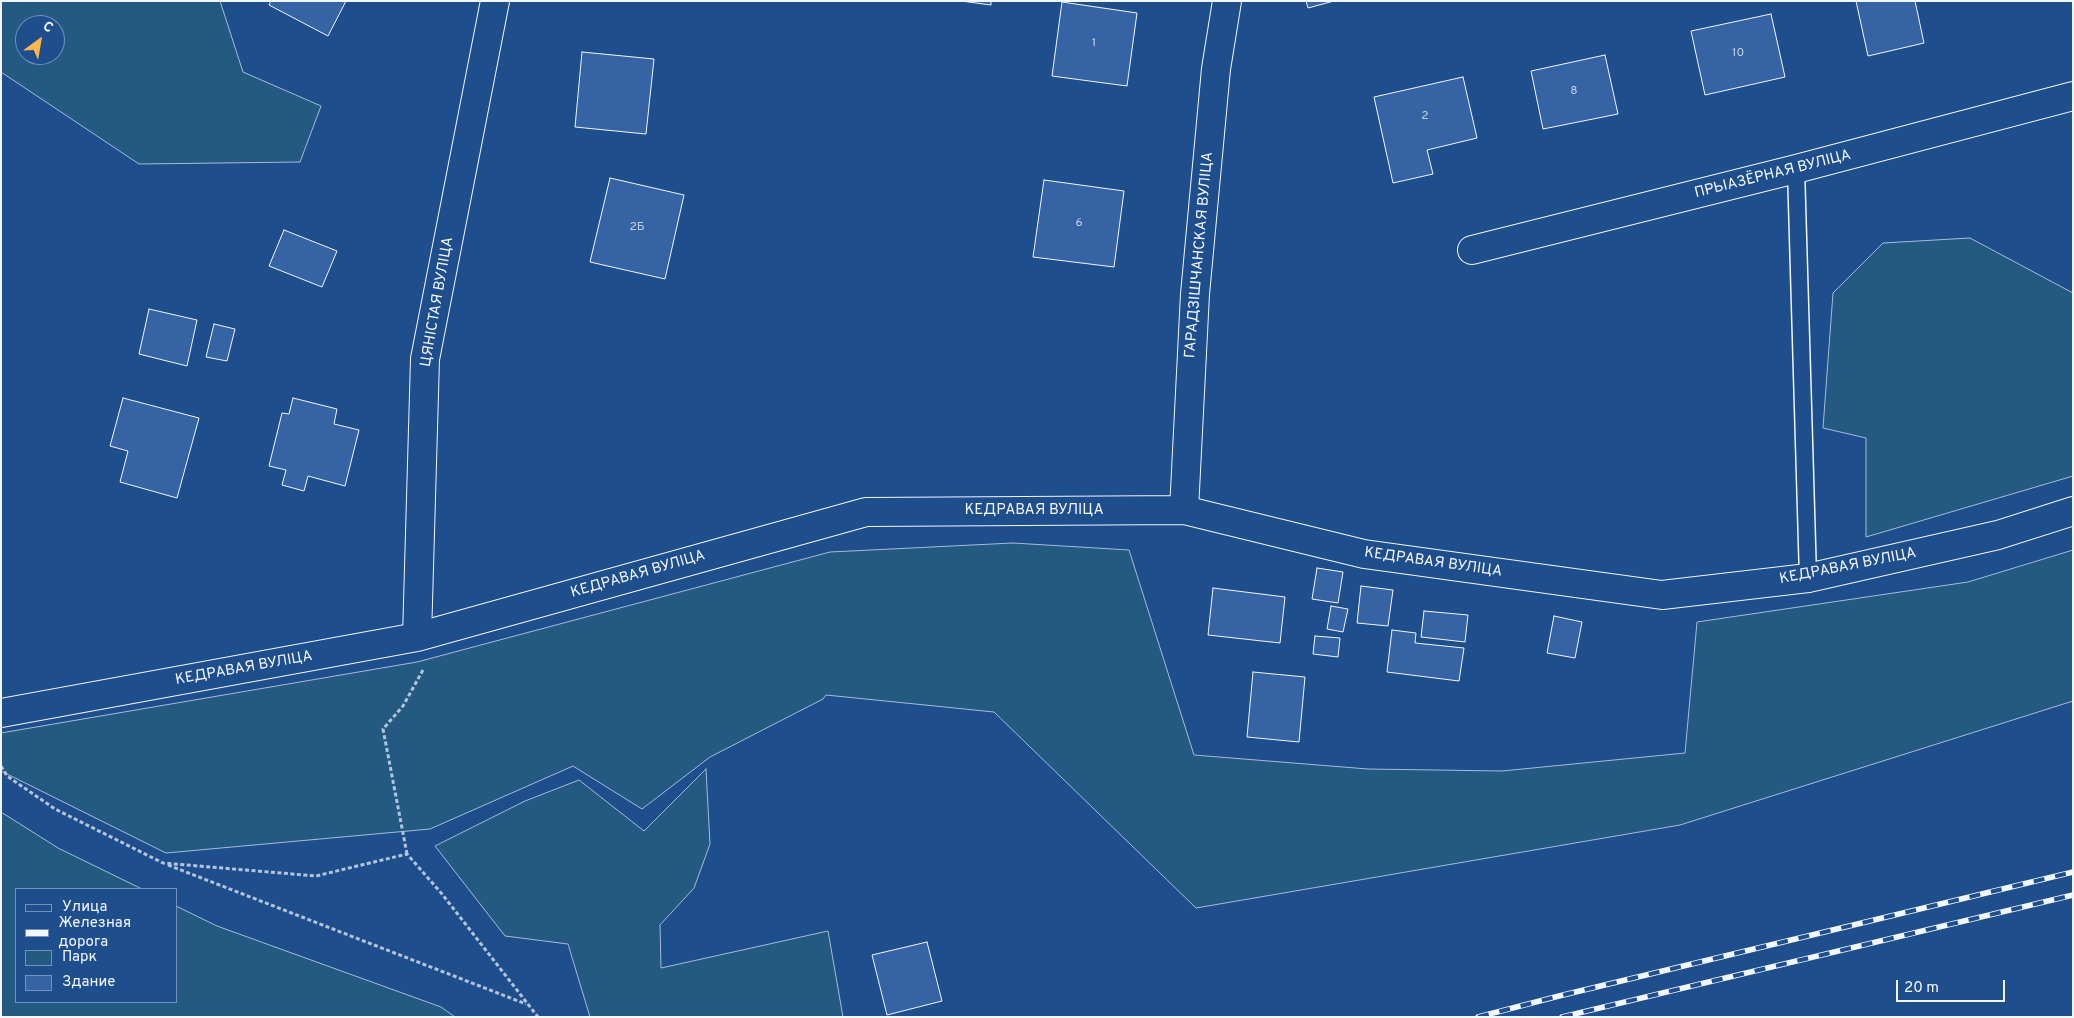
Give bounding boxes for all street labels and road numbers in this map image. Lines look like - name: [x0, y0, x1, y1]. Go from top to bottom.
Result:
- street label: ПРЫАЗЁРНАЯ ВУЛІЦА: [1693, 147, 1853, 203]
- street label: ГАРАДЗІШЧАНСКАЯ ВУЛІЦА: [1182, 151, 1218, 359]
- street label: ЦЯНІСТАЯ ВУЛІЦА: [418, 236, 458, 368]
- street label: КЕДРАВАЯ ВУЛІЦА: [964, 502, 1104, 520]
- street label: КЕДРАВАЯ ВУЛІЦА: [1363, 544, 1503, 582]
- street label: КЕДРАВАЯ ВУЛІЦА: [1778, 545, 1918, 589]
- street label: КЕДРАВАЯ ВУЛІЦА: [569, 547, 707, 603]
- street label: КЕДРАВАЯ ВУЛІЦА: [174, 648, 314, 690]

